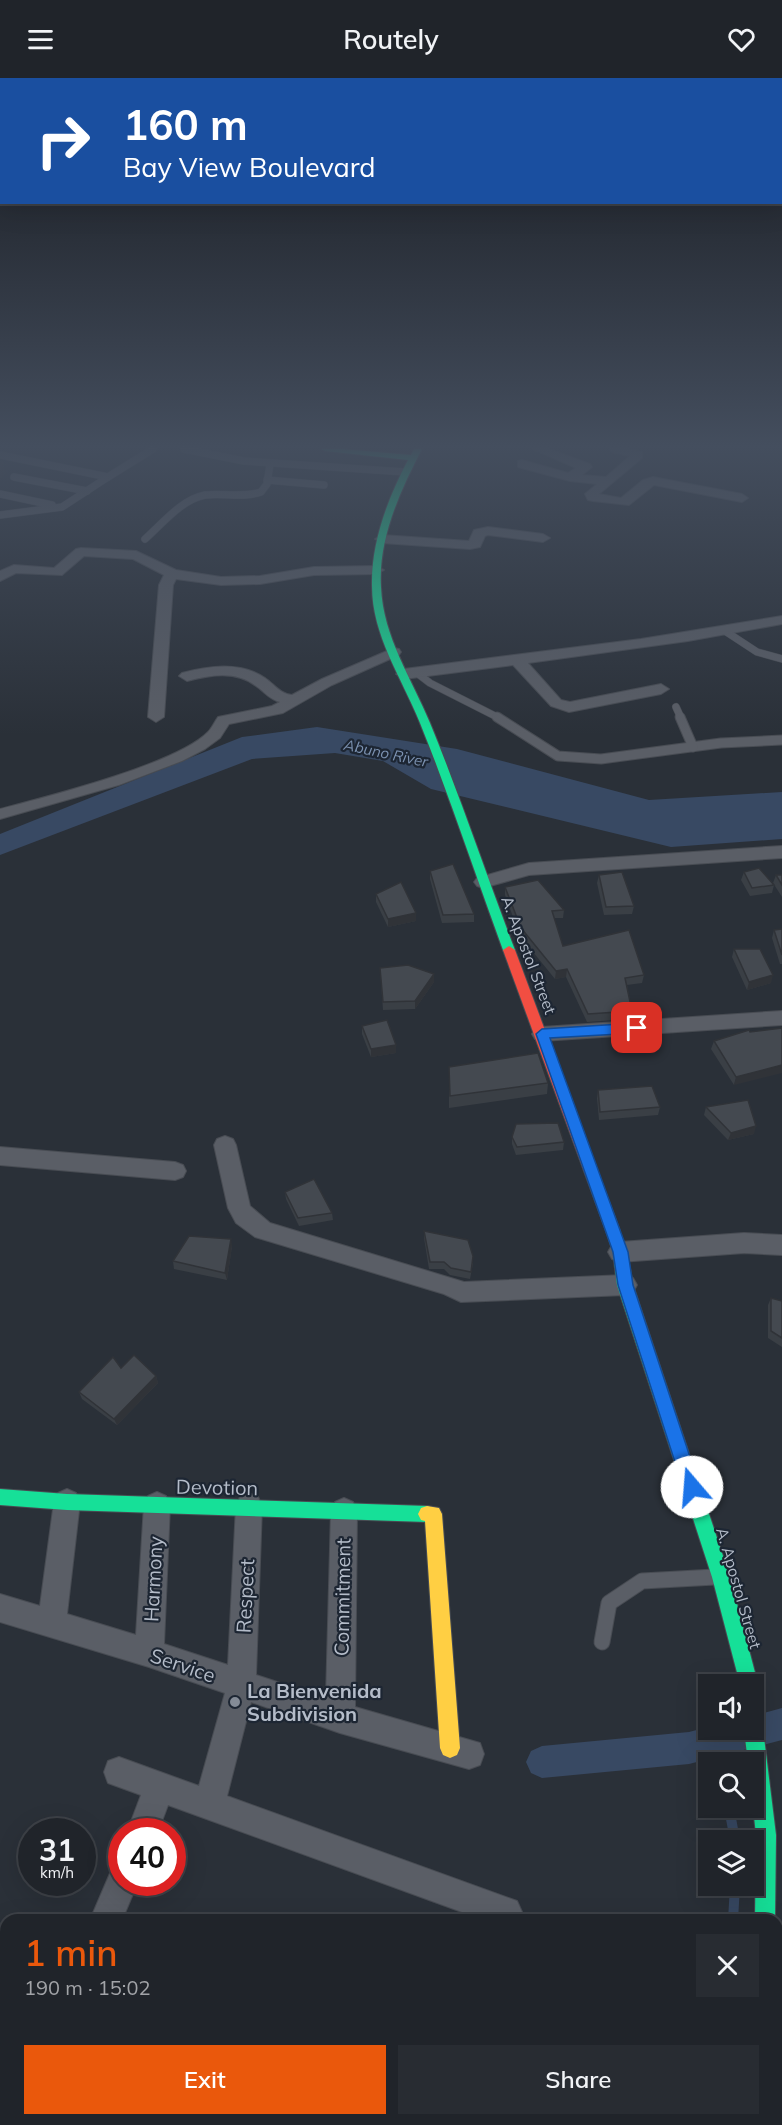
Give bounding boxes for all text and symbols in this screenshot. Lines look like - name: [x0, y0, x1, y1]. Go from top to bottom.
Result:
- text: Routely: [343, 22, 439, 56]
- icon: menu: [24, 23, 57, 56]
- icon: heart: [725, 23, 758, 56]
- text: 160 m: [123, 98, 248, 151]
- icon: right: [24, 102, 102, 180]
- text: Bay View Boulevard: [123, 150, 376, 184]
- water label: Abuno River: [341, 735, 430, 771]
- street label: A. Apostol Street: [497, 893, 561, 1017]
- pin: [611, 1002, 662, 1053]
- icon: arrive: [620, 1011, 653, 1044]
- position arrow: [660, 1455, 724, 1519]
- street label: Devotion: [176, 1474, 258, 1500]
- street label: A. Apostol Street: [712, 1525, 766, 1651]
- street label: Harmony: [138, 1535, 168, 1623]
- street label: Commitment: [328, 1538, 356, 1656]
- street label: Respect: [231, 1558, 259, 1634]
- street label: Service: [147, 1642, 219, 1688]
- map controls: [698, 1674, 764, 1896]
- button: sound: [698, 1674, 764, 1740]
- place label: La Bienvenida Subdivision: [247, 1678, 382, 1726]
- marker: La Bienvenida Subdivision: [228, 1695, 242, 1709]
- button: search: [698, 1752, 764, 1818]
- speed limit sign: 40: [108, 1818, 186, 1896]
- button: layers: [698, 1830, 764, 1896]
- text: 31: [39, 1831, 75, 1869]
- text: km/h: [40, 1863, 74, 1882]
- text: 1 min: [24, 1930, 118, 1975]
- button: close: [696, 1934, 759, 1997]
- text: 190 m · 15:02: [24, 1975, 150, 2000]
- button: Exit: [24, 2045, 386, 2114]
- button: Share: [398, 2045, 759, 2114]

